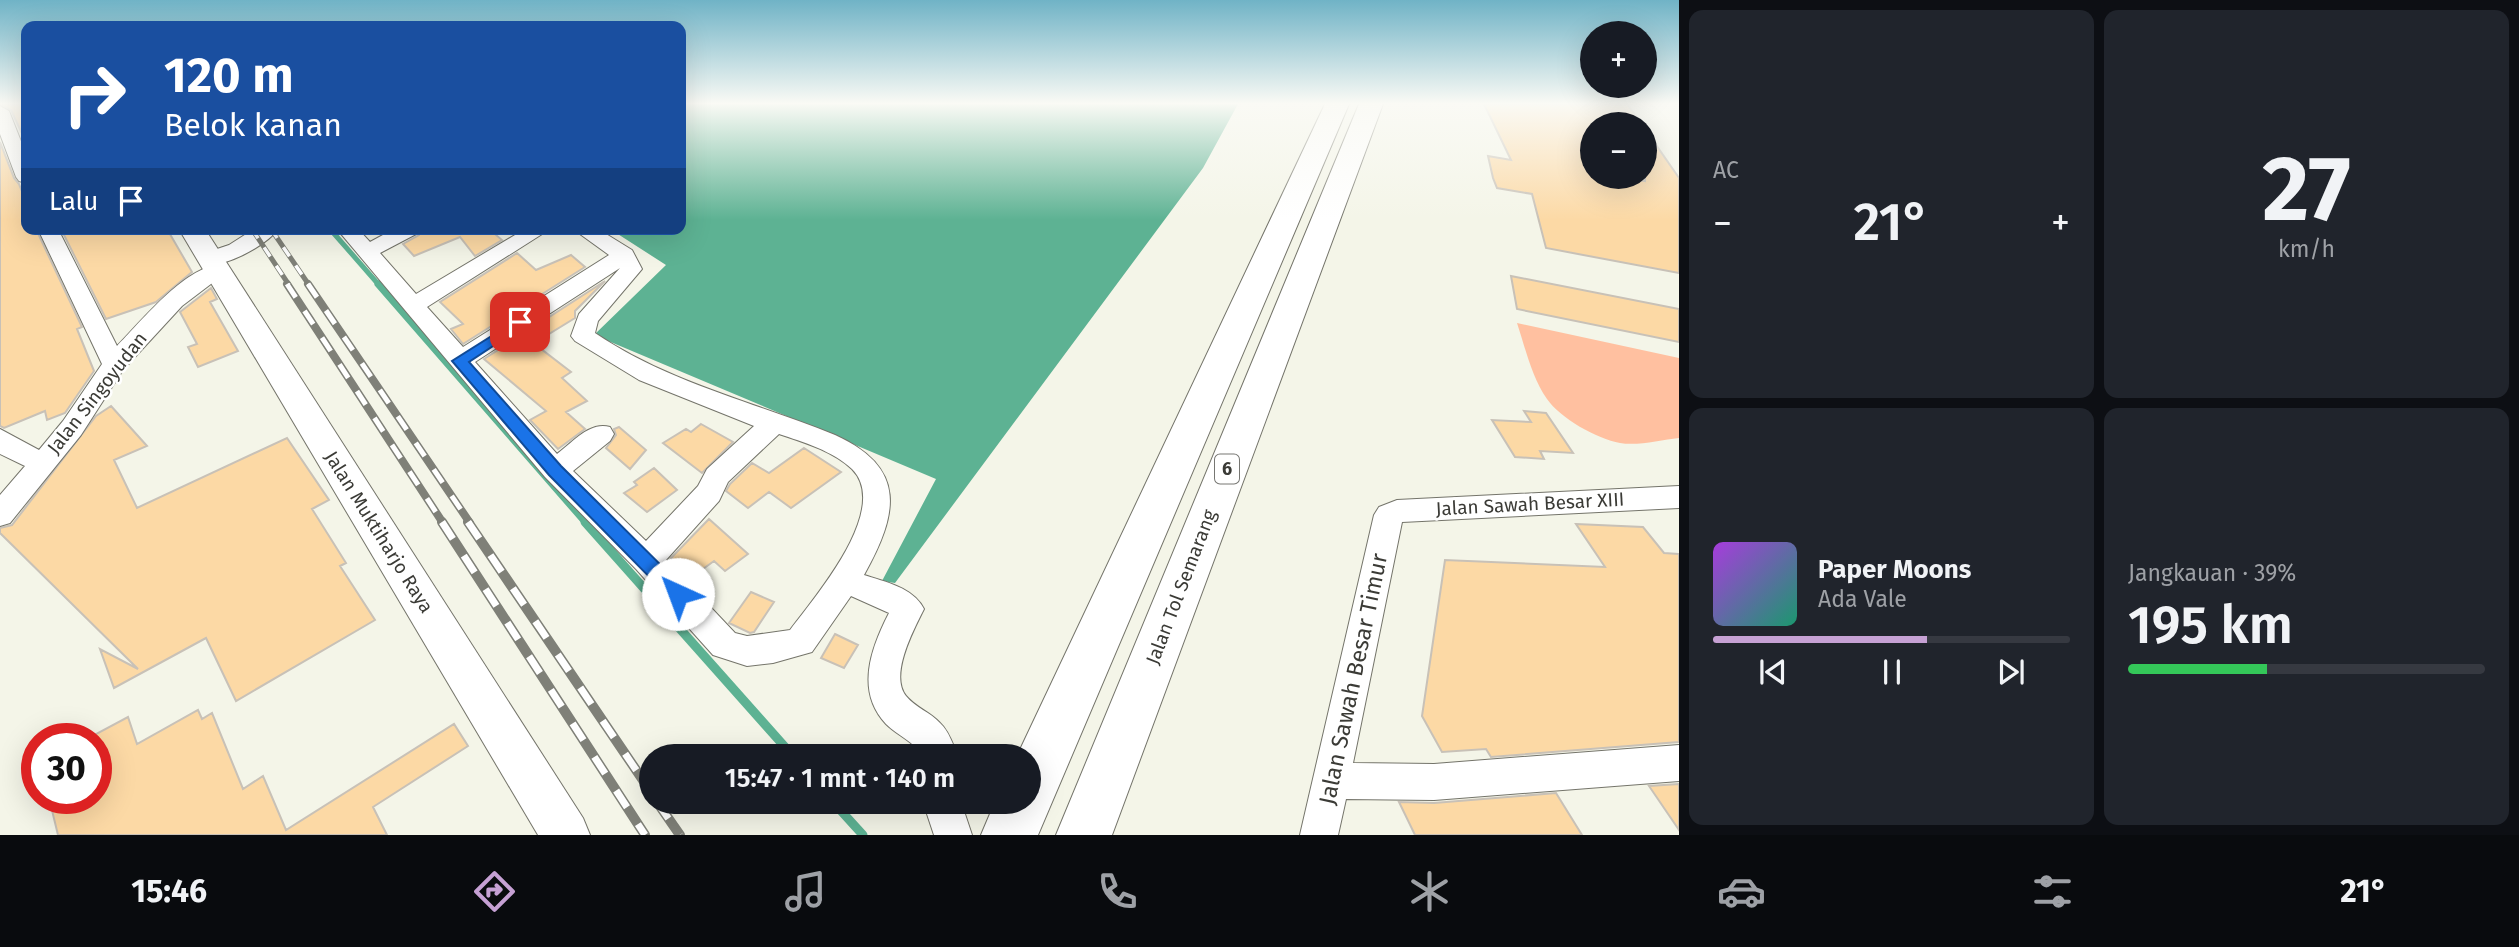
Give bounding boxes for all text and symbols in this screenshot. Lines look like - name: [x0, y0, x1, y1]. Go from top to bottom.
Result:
- map controls: [1580, 21, 1657, 189]
- button: +: [1580, 21, 1657, 98]
- text: 120 m: [164, 46, 294, 105]
- icon: right: [49, 49, 140, 140]
- text: Belok kanan: [164, 106, 342, 144]
- button: −: [1580, 112, 1657, 189]
- text: 27: [2262, 135, 2351, 244]
- text: AC: [1713, 156, 1739, 184]
- icon: arrive: [112, 182, 150, 220]
- text: Lalu: [49, 186, 98, 217]
- text: 21°: [1853, 191, 1930, 254]
- text: −: [1713, 200, 1732, 246]
- text: +: [2051, 200, 2070, 246]
- text: km/h: [2278, 235, 2335, 263]
- pin: [490, 292, 550, 352]
- icon: arrive: [501, 303, 539, 341]
- street label: Jalan Singoyudan: [42, 327, 152, 459]
- street label: Jalan Muktiharjo Raya: [320, 447, 438, 617]
- road number: 6: [1215, 454, 1239, 484]
- street label: Jalan Sawah Besar XIII: [1435, 488, 1625, 520]
- street label: Jalan Tol Semarang: [1141, 506, 1221, 668]
- street label: Jalan Sawah Besar Timur: [1313, 551, 1393, 807]
- text: Paper Moons: [1818, 554, 1971, 585]
- position arrow: [641, 557, 715, 631]
- text: Jangkauan · 39%: [2128, 559, 2296, 587]
- text: Ada Vale: [1818, 585, 1907, 613]
- text: 195 km: [2128, 594, 2293, 657]
- icon: previous: [1754, 653, 1792, 691]
- icon: pause: [1873, 653, 1911, 691]
- icon: next: [1992, 653, 2030, 691]
- speed limit sign: 30: [21, 723, 112, 814]
- text: 15:47 · 1 mnt · 140 m: [725, 763, 955, 794]
- icon: directions: [470, 867, 519, 916]
- icon: music: [781, 867, 830, 916]
- icon: phone: [1093, 867, 1142, 916]
- icon: climate: [1405, 867, 1454, 916]
- icon: car: [1717, 867, 1766, 916]
- icon: filters: [2028, 867, 2077, 916]
- text: 15:46: [131, 872, 207, 910]
- text: 21°: [2340, 872, 2388, 910]

